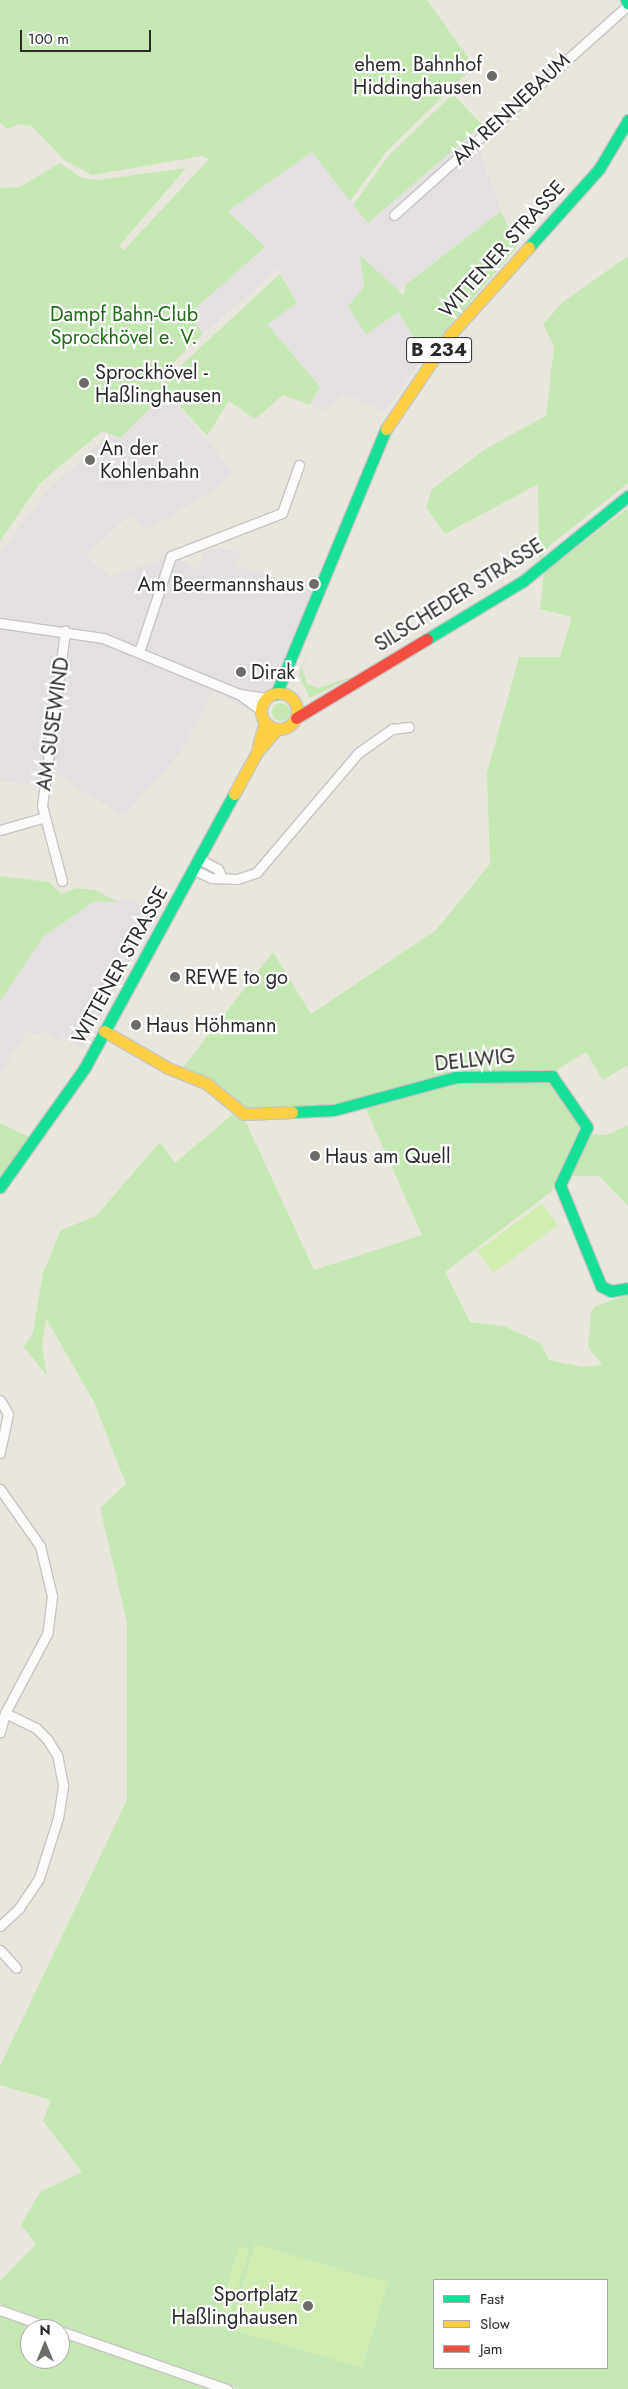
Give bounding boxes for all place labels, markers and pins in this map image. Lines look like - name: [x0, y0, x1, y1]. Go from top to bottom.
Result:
- place label: ehem. Bahnhof Hiddinghausen: [353, 52, 482, 99]
- marker: ehem. Bahnhof Hiddinghausen: [486, 70, 498, 82]
- place label: Sprockhövel - Haßlinghausen: [95, 360, 221, 407]
- marker: Sprockhövel - Haßlinghausen: [77, 376, 91, 390]
- place label: An der Kohlenbahn: [100, 436, 200, 483]
- marker: An der Kohlenbahn: [84, 454, 96, 466]
- place label: Am Beermannshaus: [138, 572, 304, 596]
- marker: Am Beermannshaus: [308, 578, 320, 590]
- place label: Dirak: [251, 660, 295, 684]
- marker: Dirak: [235, 666, 247, 678]
- place label: REWE to go: [185, 965, 288, 989]
- marker: REWE to go: [169, 971, 181, 983]
- place label: Haus Höhmann: [146, 1013, 276, 1037]
- marker: Haus Höhmann: [130, 1019, 142, 1031]
- place label: Haus am Quell: [325, 1144, 450, 1168]
- marker: Haus am Quell: [309, 1150, 321, 1162]
- place label: Sportplatz Haßlinghausen: [172, 2282, 298, 2329]
- marker: Sportplatz Haßlinghausen: [302, 2300, 314, 2312]

